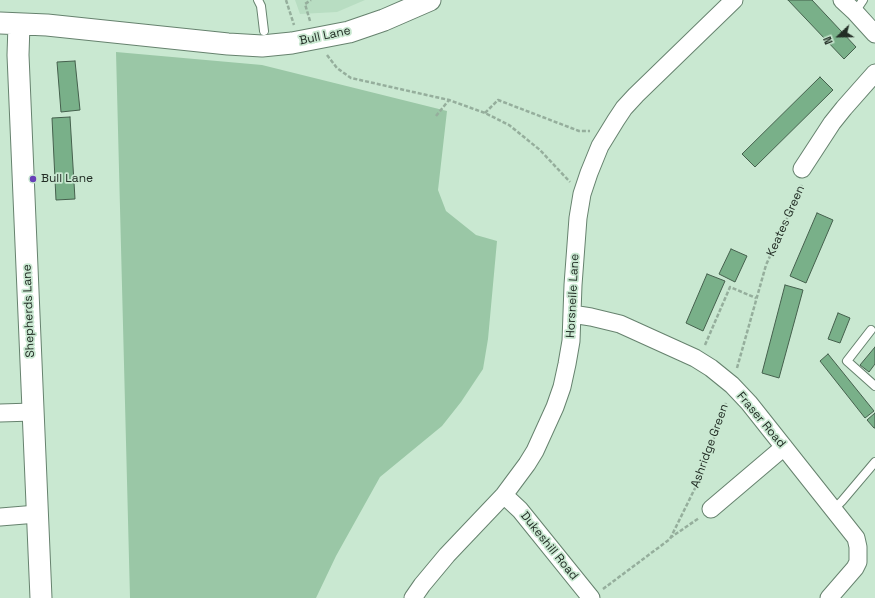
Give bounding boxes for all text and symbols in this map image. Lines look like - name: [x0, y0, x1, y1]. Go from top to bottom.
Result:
- north arrow: [819, 16, 859, 56]
- street label: Bull Lane: [298, 24, 352, 48]
- text: N: [820, 34, 836, 47]
- place label: Bull Lane: [41, 172, 93, 186]
- marker: Bull Lane: [28, 174, 38, 184]
- street label: Keates Green: [764, 183, 808, 259]
- street label: Horsneile Lane: [564, 253, 582, 339]
- street label: Shepherds Lane: [20, 264, 38, 358]
- street label: Fraser Road: [734, 389, 788, 451]
- street label: Ashridge Green: [688, 402, 732, 490]
- street label: Dukeshill Road: [517, 509, 581, 583]

